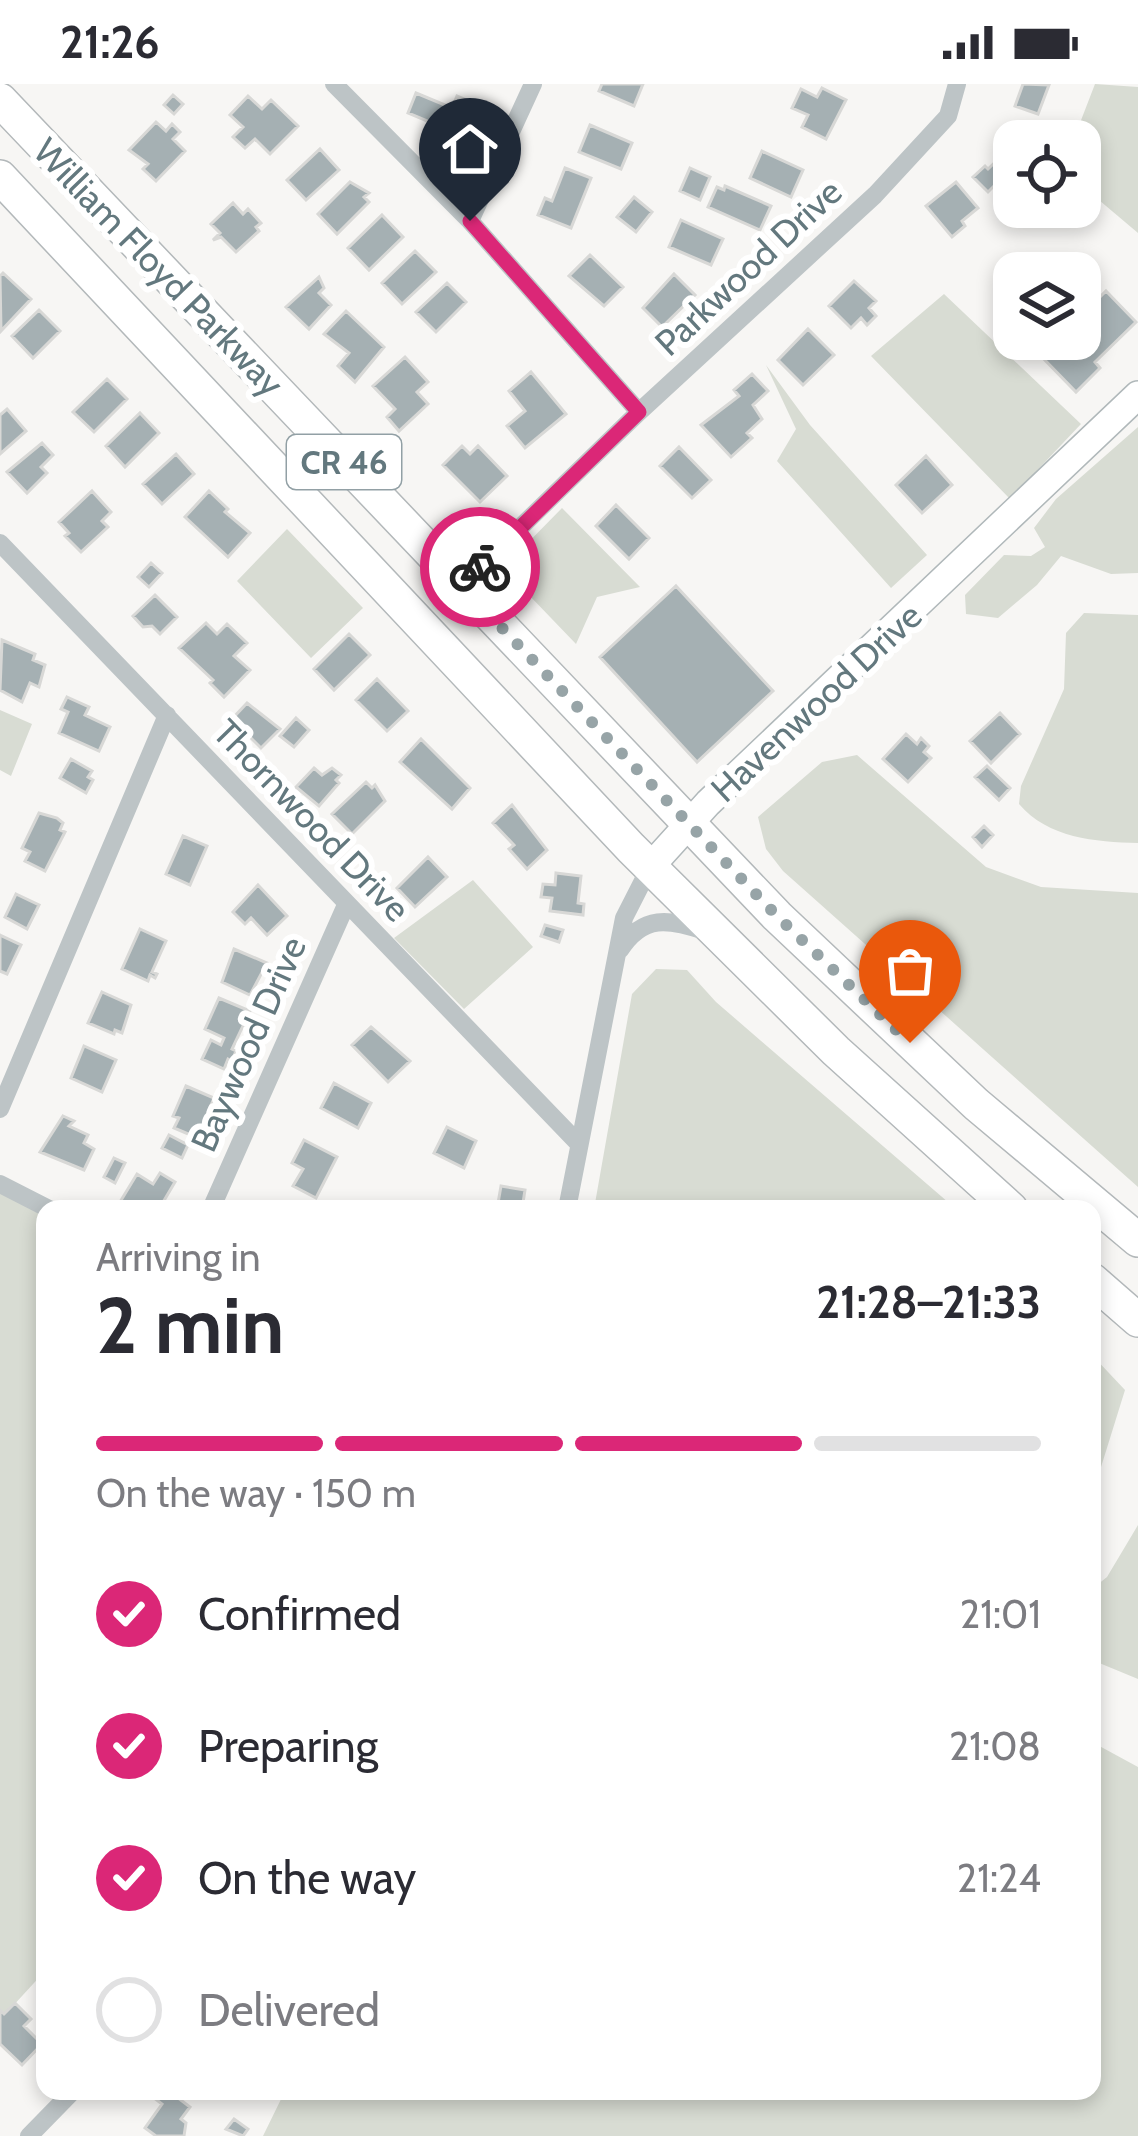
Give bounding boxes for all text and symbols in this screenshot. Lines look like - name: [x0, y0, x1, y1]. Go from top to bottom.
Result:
- text: 21:26: [60, 15, 160, 69]
- pin: [419, 98, 521, 221]
- icon: home: [437, 116, 503, 182]
- map controls: [993, 120, 1101, 360]
- button: locate: [993, 120, 1101, 228]
- street label: William Floyd Parkway: [25, 129, 293, 405]
- street label: Parkwood Drive: [646, 169, 850, 365]
- button: layers: [993, 252, 1101, 360]
- road number: CR 46: [287, 435, 401, 489]
- courier: [420, 507, 540, 627]
- icon: bike: [447, 534, 513, 600]
- street label: Havenwood Drive: [702, 593, 930, 811]
- street label: Thornwood Drive: [205, 710, 419, 930]
- pin: [859, 920, 961, 1043]
- street label: Baywood Drive: [181, 930, 315, 1158]
- icon: bag: [877, 938, 943, 1004]
- text: Arriving in: [96, 1233, 260, 1281]
- text: 21:28–21:33: [816, 1275, 1041, 1329]
- text: 2 min: [96, 1278, 284, 1373]
- text: On the way · 150 m: [96, 1469, 416, 1517]
- icon: check: [96, 1581, 162, 1647]
- text: Confirmed: [198, 1587, 401, 1641]
- text: 21:01: [960, 1590, 1041, 1638]
- icon: check: [96, 1713, 162, 1779]
- text: Preparing: [198, 1719, 378, 1773]
- text: 21:08: [949, 1722, 1041, 1770]
- icon: check: [96, 1845, 162, 1911]
- text: On the way: [198, 1851, 416, 1905]
- text: 21:24: [957, 1854, 1041, 1902]
- text: Delivered: [198, 1983, 380, 2037]

